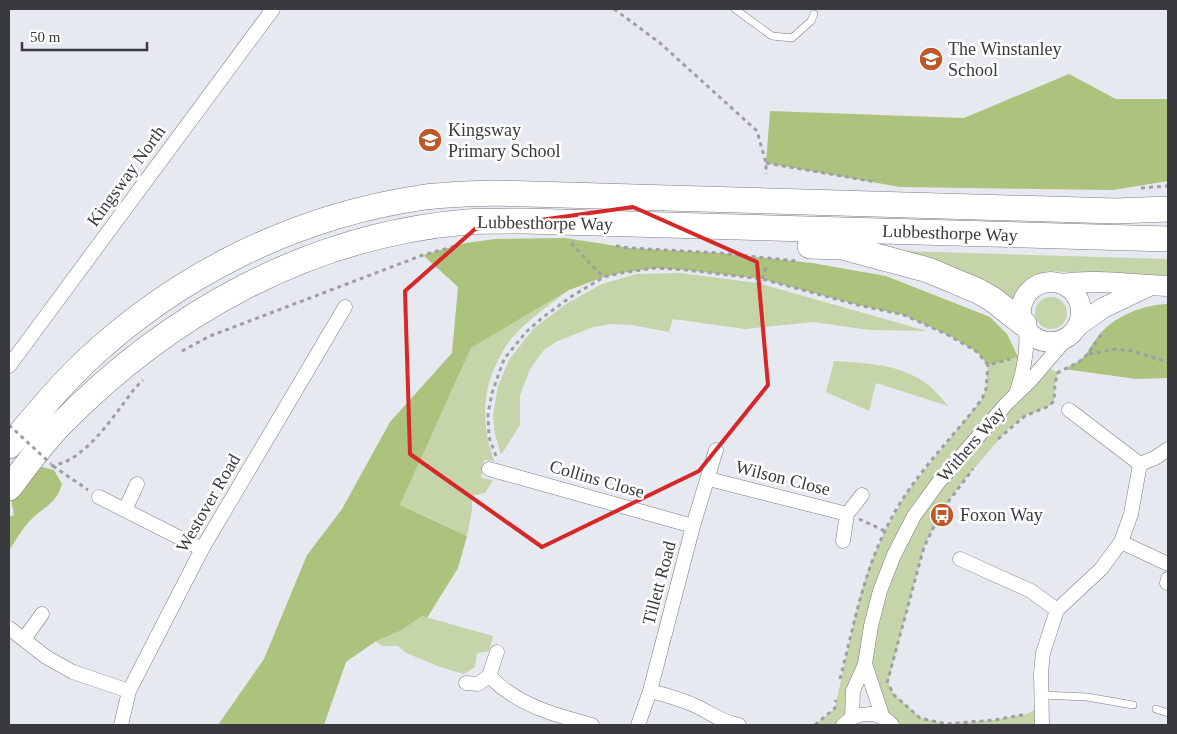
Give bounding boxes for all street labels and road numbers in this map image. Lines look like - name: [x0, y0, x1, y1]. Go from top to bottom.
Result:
- street label: Kingsway North: [83, 122, 169, 230]
- street label: Lubbesthorpe Way: [477, 212, 613, 234]
- street label: Lubbesthorpe Way: [882, 221, 1018, 245]
- street label: Withers Way: [933, 402, 1009, 486]
- street label: Westover Road: [172, 450, 244, 556]
- street label: Collins Close: [547, 456, 647, 502]
- street label: Wilson Close: [734, 457, 832, 499]
- street label: Tillett Road: [638, 539, 680, 627]

